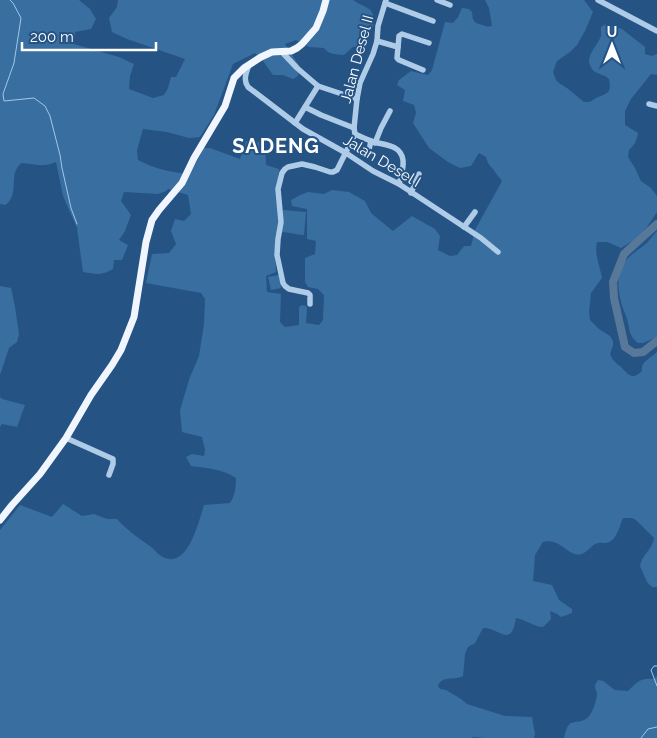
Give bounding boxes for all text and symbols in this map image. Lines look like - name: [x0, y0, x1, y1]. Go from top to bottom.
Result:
- street label: Jalan Desel II: [337, 13, 377, 105]
- scale bar: [22, 20, 156, 52]
- north arrow: [587, 20, 637, 70]
- text: U: [607, 24, 617, 40]
- text: 200 m: [30, 28, 74, 46]
- street label: Jalan Desel I: [340, 131, 424, 191]
- district label: SADENG: [232, 134, 320, 158]

